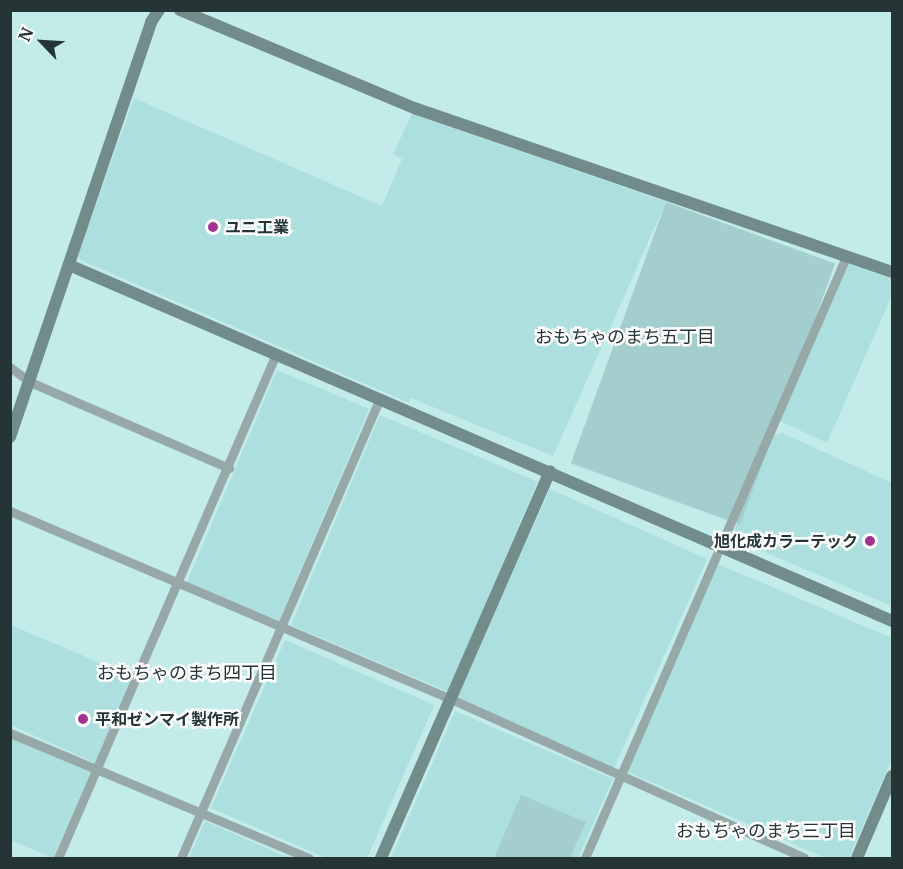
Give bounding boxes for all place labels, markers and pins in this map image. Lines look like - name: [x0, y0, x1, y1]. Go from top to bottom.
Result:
- place label: ユニ工業: [225, 217, 289, 237]
- marker: ユニ工業: [206, 220, 220, 234]
- place label: 旭化成カラーテック: [714, 531, 858, 551]
- marker: 旭化成カラーテック: [863, 534, 877, 548]
- place label: 平和ゼンマイ製作所: [95, 709, 239, 729]
- marker: 平和ゼンマイ製作所: [76, 712, 90, 726]

